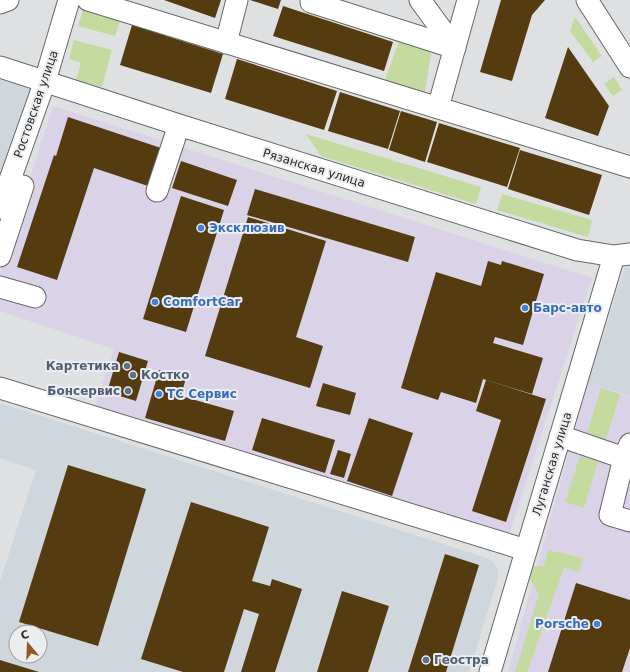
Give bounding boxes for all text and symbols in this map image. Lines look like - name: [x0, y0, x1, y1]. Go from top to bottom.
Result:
- street label: Ростовская улица: [11, 48, 61, 160]
- street label: Рязанская улица: [261, 146, 367, 190]
- place label: Эксклюзив: [209, 221, 285, 235]
- marker: Эксклюзив: [196, 223, 206, 233]
- place label: ComfortCar: [163, 295, 241, 309]
- marker: ComfortCar: [150, 297, 160, 307]
- place label: Барс-авто: [533, 301, 602, 315]
- marker: Барс-авто: [520, 303, 530, 313]
- place label: Картетика: [46, 359, 119, 373]
- marker: Картетика: [122, 361, 132, 371]
- place label: Костко: [141, 368, 190, 382]
- marker: Костко: [128, 370, 138, 380]
- place label: Бонсервис: [47, 384, 120, 398]
- marker: Бонсервис: [123, 386, 133, 396]
- place label: ТС Сервис: [167, 387, 237, 401]
- marker: ТС Сервис: [154, 389, 164, 399]
- street label: Луганская улица: [530, 410, 574, 518]
- place label: Porsche: [535, 617, 589, 631]
- marker: Porsche: [592, 619, 602, 629]
- north arrow: [8, 624, 48, 664]
- text: С: [19, 628, 31, 642]
- place label: Геостра: [434, 653, 489, 667]
- marker: Геостра: [421, 655, 431, 665]

